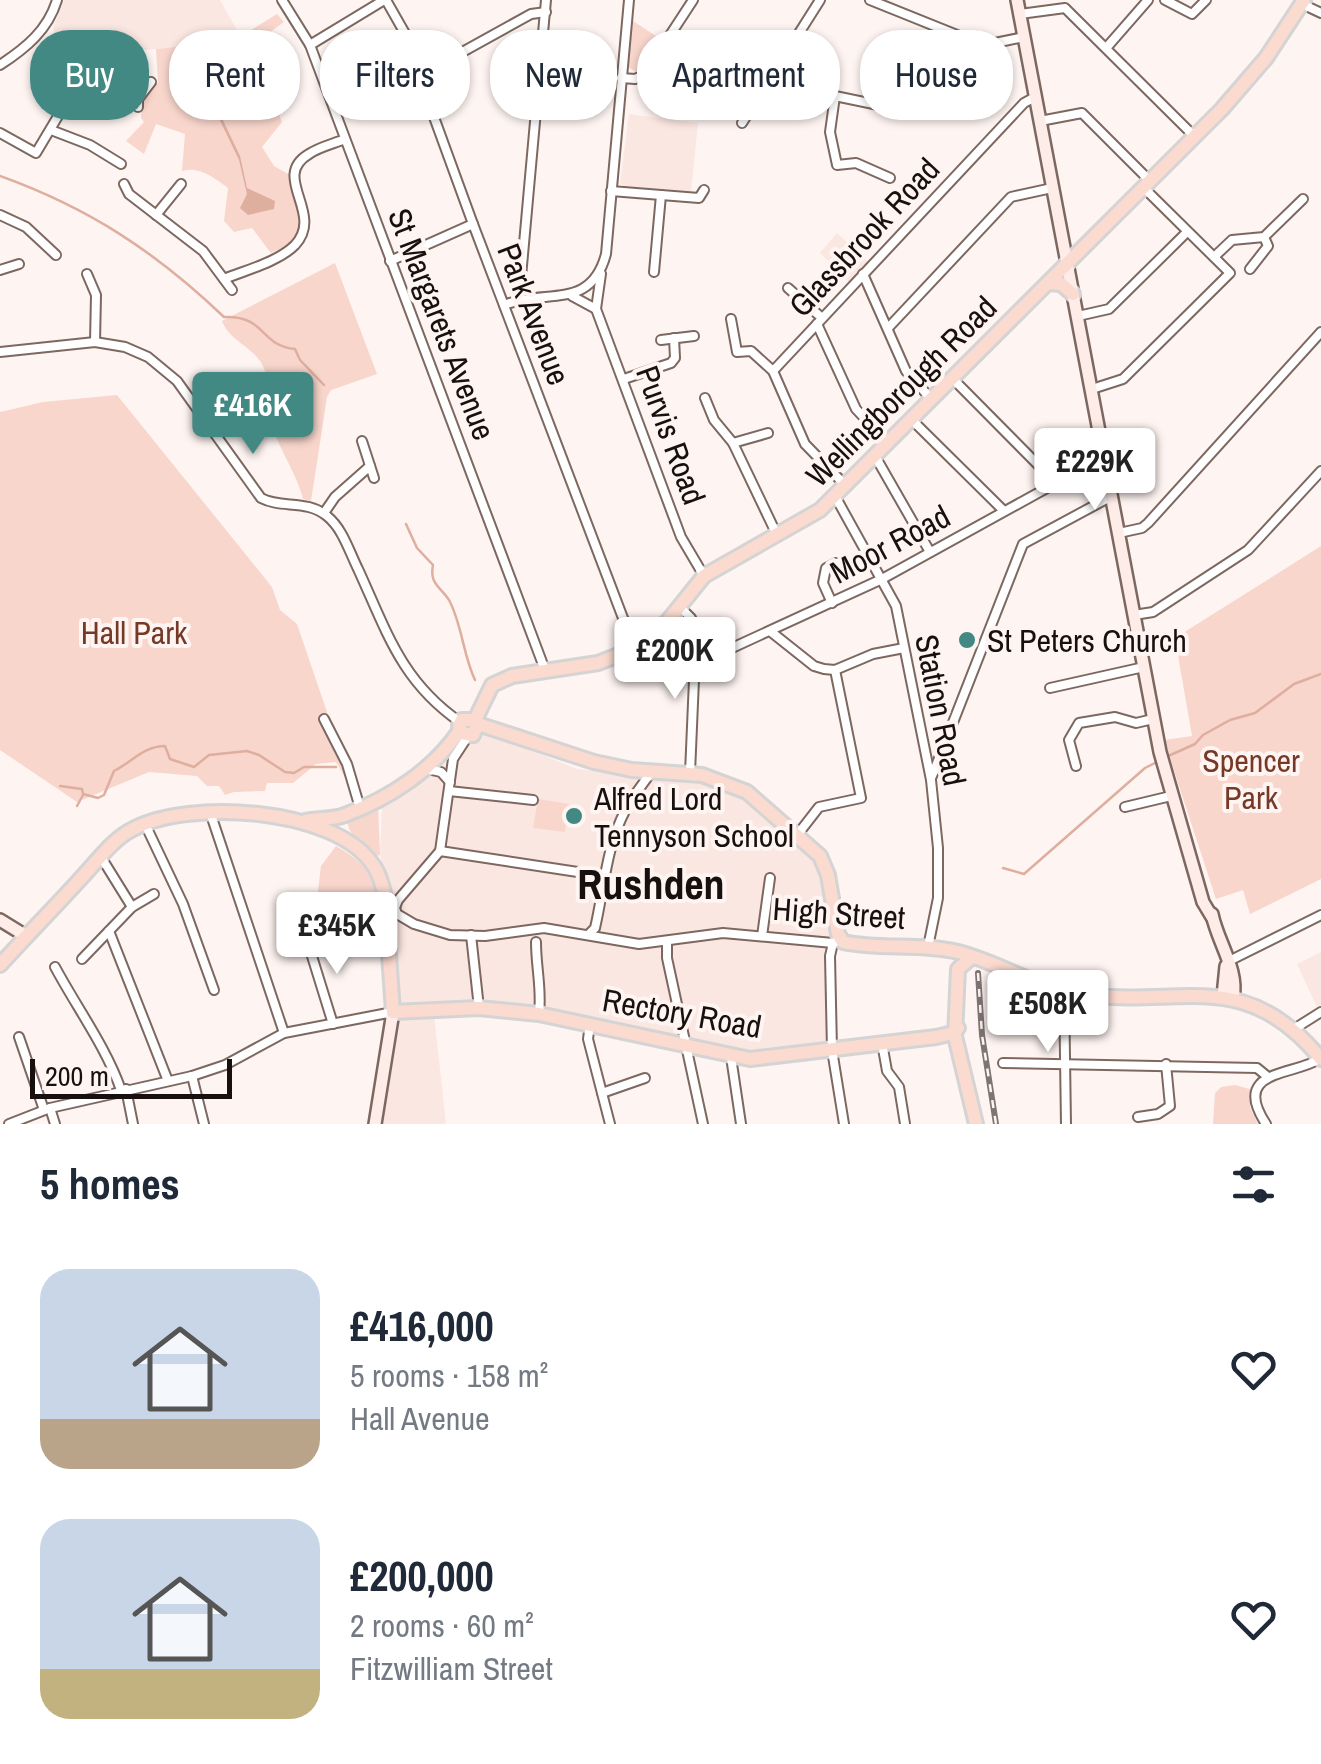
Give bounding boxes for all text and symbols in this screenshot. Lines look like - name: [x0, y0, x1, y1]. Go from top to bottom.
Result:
- chip: Buy: [30, 30, 149, 120]
- chip: Rent: [169, 30, 300, 120]
- chip: Filters: [320, 30, 470, 120]
- chip: New: [490, 30, 617, 120]
- chip: Apartment: [637, 30, 840, 120]
- chip: House: [860, 30, 1013, 120]
- street label: Glassbrook Road: [779, 148, 949, 326]
- street label: St Margarets Avenue: [378, 202, 506, 446]
- street label: Park Avenue: [487, 237, 581, 391]
- street label: Wellingborough Road: [796, 286, 1006, 496]
- street label: Purvis Road: [626, 360, 716, 510]
- pin: £416K: [183, 372, 323, 457]
- text: £416K: [214, 383, 292, 426]
- pin: £229K: [1025, 428, 1165, 513]
- text: £229K: [1056, 439, 1134, 482]
- street label: Moor Road: [823, 495, 957, 593]
- park label: Hall Park: [81, 611, 188, 654]
- pin: £200K: [605, 617, 745, 702]
- place label: St Peters Church: [987, 619, 1187, 662]
- text: £200K: [636, 628, 714, 671]
- marker: St Peters Church: [956, 629, 978, 651]
- street label: Station Road: [905, 631, 977, 789]
- park label: Spencer Park: [1202, 739, 1300, 819]
- place label: Alfred Lord Tennyson School: [593, 777, 794, 857]
- marker: Alfred Lord Tennyson School: [563, 805, 585, 827]
- district label: Rushden: [577, 856, 725, 912]
- street label: High Street: [771, 887, 907, 939]
- pin: £345K: [267, 892, 407, 977]
- text: £345K: [298, 903, 376, 946]
- pin: £508K: [978, 970, 1118, 1055]
- street label: Rectory Road: [599, 978, 765, 1048]
- text: £508K: [1009, 981, 1087, 1024]
- scale bar: [30, 1054, 232, 1098]
- text: 200 m: [45, 1057, 109, 1095]
- text: 5 homes: [40, 1156, 180, 1212]
- icon: filters: [1226, 1157, 1281, 1212]
- text: £416,000: [350, 1298, 494, 1354]
- icon: home: [120, 1309, 240, 1429]
- icon: heart: [1226, 1342, 1281, 1397]
- text: 5 rooms · 158 m²: [350, 1354, 548, 1397]
- text: Hall Avenue: [350, 1397, 490, 1440]
- text: £200,000: [350, 1548, 494, 1604]
- icon: home: [120, 1559, 240, 1679]
- icon: heart: [1226, 1592, 1281, 1647]
- text: 2 rooms · 60 m²: [350, 1604, 534, 1647]
- text: Fitzwilliam Street: [350, 1647, 553, 1690]

